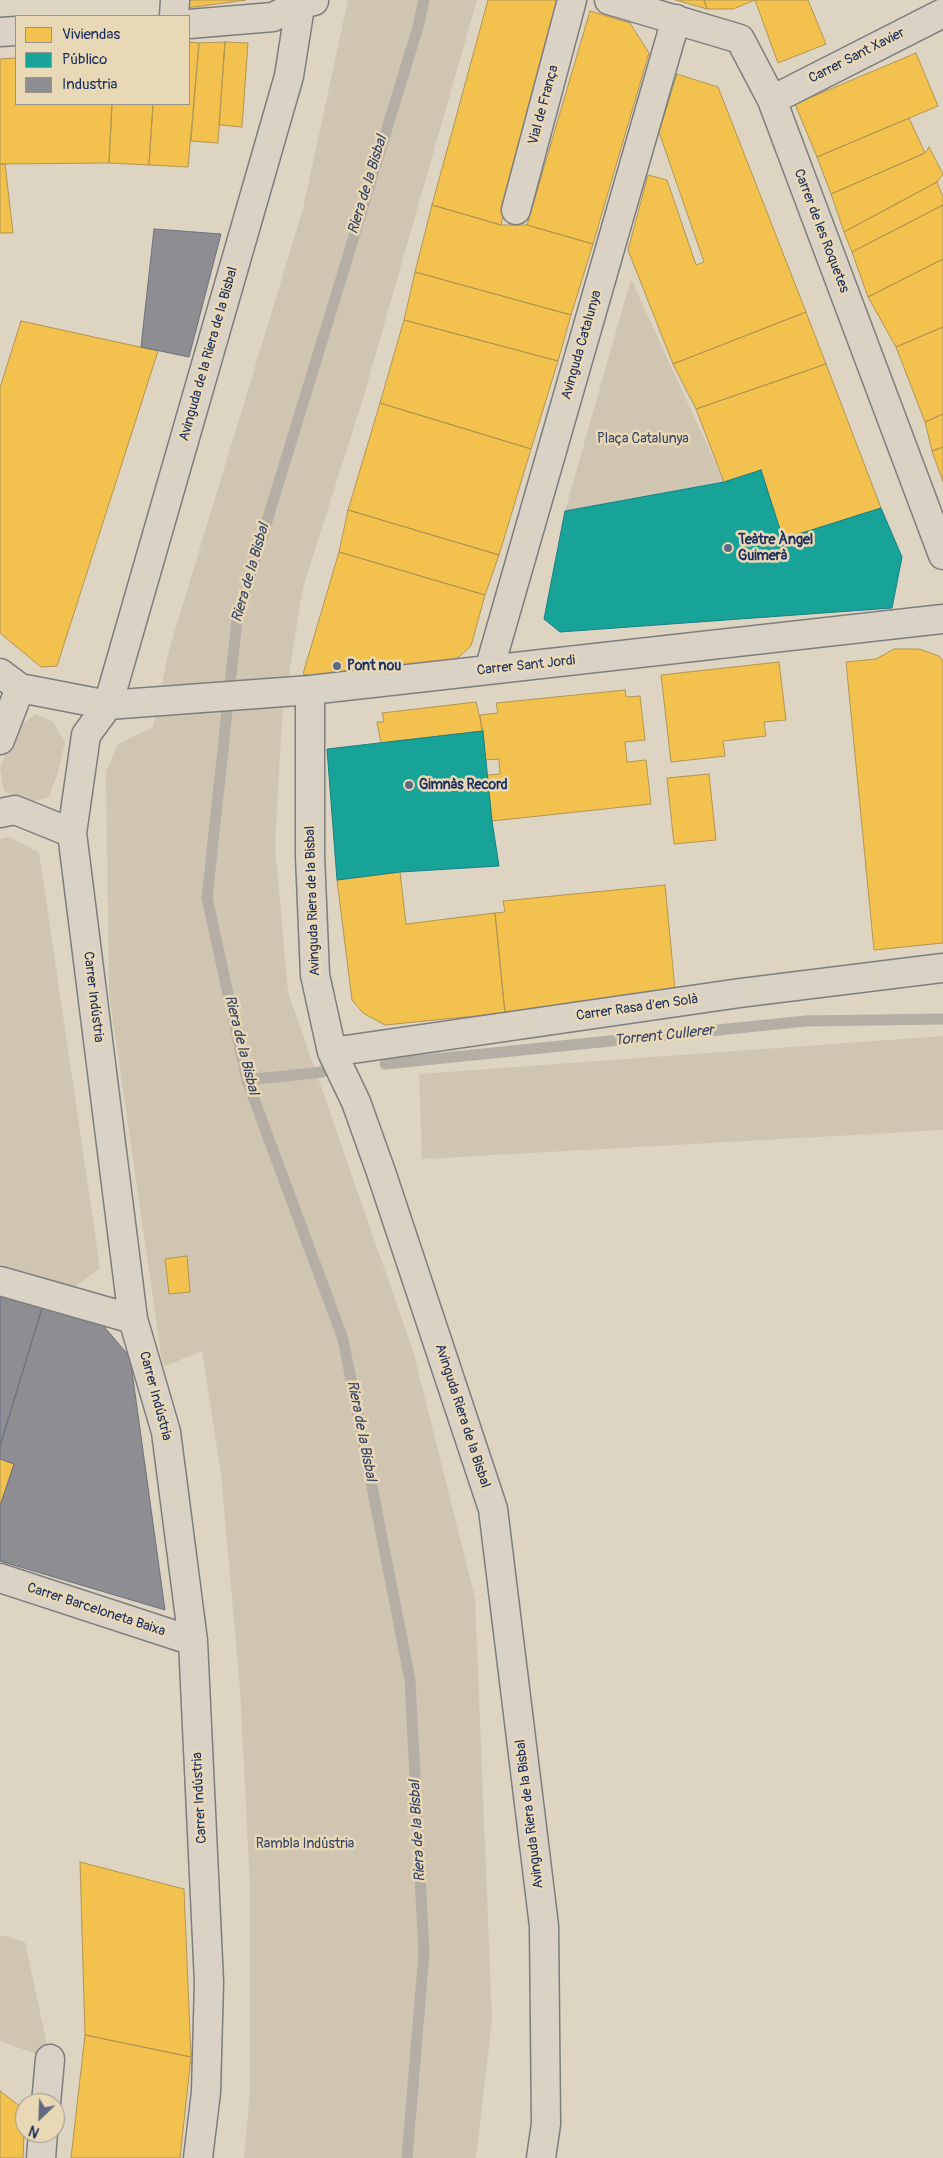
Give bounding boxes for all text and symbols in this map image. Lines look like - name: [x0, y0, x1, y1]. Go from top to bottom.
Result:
- legend: [15, 15, 190, 105]
- text: Viviendas: [62, 25, 120, 44]
- street label: Carrer Sant Xavier: [806, 25, 908, 87]
- text: Público: [62, 50, 107, 69]
- street label: Vial de França: [525, 63, 563, 147]
- text: Industria: [62, 75, 117, 94]
- water label: Riera de la Bisbal: [344, 134, 392, 236]
- street label: Carrer de les Roquetes: [790, 167, 852, 295]
- street label: Avinguda de la Riera de la Bisbal: [176, 265, 242, 443]
- street label: Avinguda Catalunya: [558, 289, 606, 401]
- park label: Plaça Catalunya: [597, 431, 689, 447]
- water label: Riera de la Bisbal: [228, 521, 274, 625]
- place label: Teàtre Àngel Guimerà: [738, 532, 813, 564]
- marker: Teàtre Àngel Guimerà: [722, 542, 734, 554]
- street label: Carrer Sant Jordi: [476, 652, 576, 680]
- place label: Pont nou: [347, 658, 401, 674]
- marker: Pont nou: [331, 660, 343, 672]
- place label: Gimnàs Record: [419, 777, 508, 793]
- marker: Gimnàs Record: [403, 779, 415, 791]
- street label: Avinguda Riera de la Bisbal: [302, 825, 324, 977]
- street label: Carrer Indústria: [79, 950, 107, 1044]
- street label: Carrer Rasa d'en Solà: [575, 991, 699, 1025]
- water label: Riera de la Bisbal: [220, 993, 262, 1097]
- water label: Torrent Cullerer: [613, 1022, 715, 1050]
- street label: Avinguda Riera de la Bisbal: [431, 1342, 493, 1490]
- street label: Carrer Indústria: [135, 1350, 175, 1442]
- water label: Riera de la Bisbal: [342, 1379, 380, 1483]
- street label: Carrer Barceloneta Baixa: [25, 1580, 167, 1640]
- street label: Avinguda Riera de la Bisbal: [512, 1738, 548, 1890]
- street label: Carrer Indústria: [189, 1752, 211, 1844]
- water label: Riera de la Bisbal: [406, 1780, 430, 1882]
- park label: Rambla Indústria: [256, 1836, 354, 1852]
- north arrow: [15, 2093, 65, 2143]
- text: N: [26, 2122, 42, 2141]

